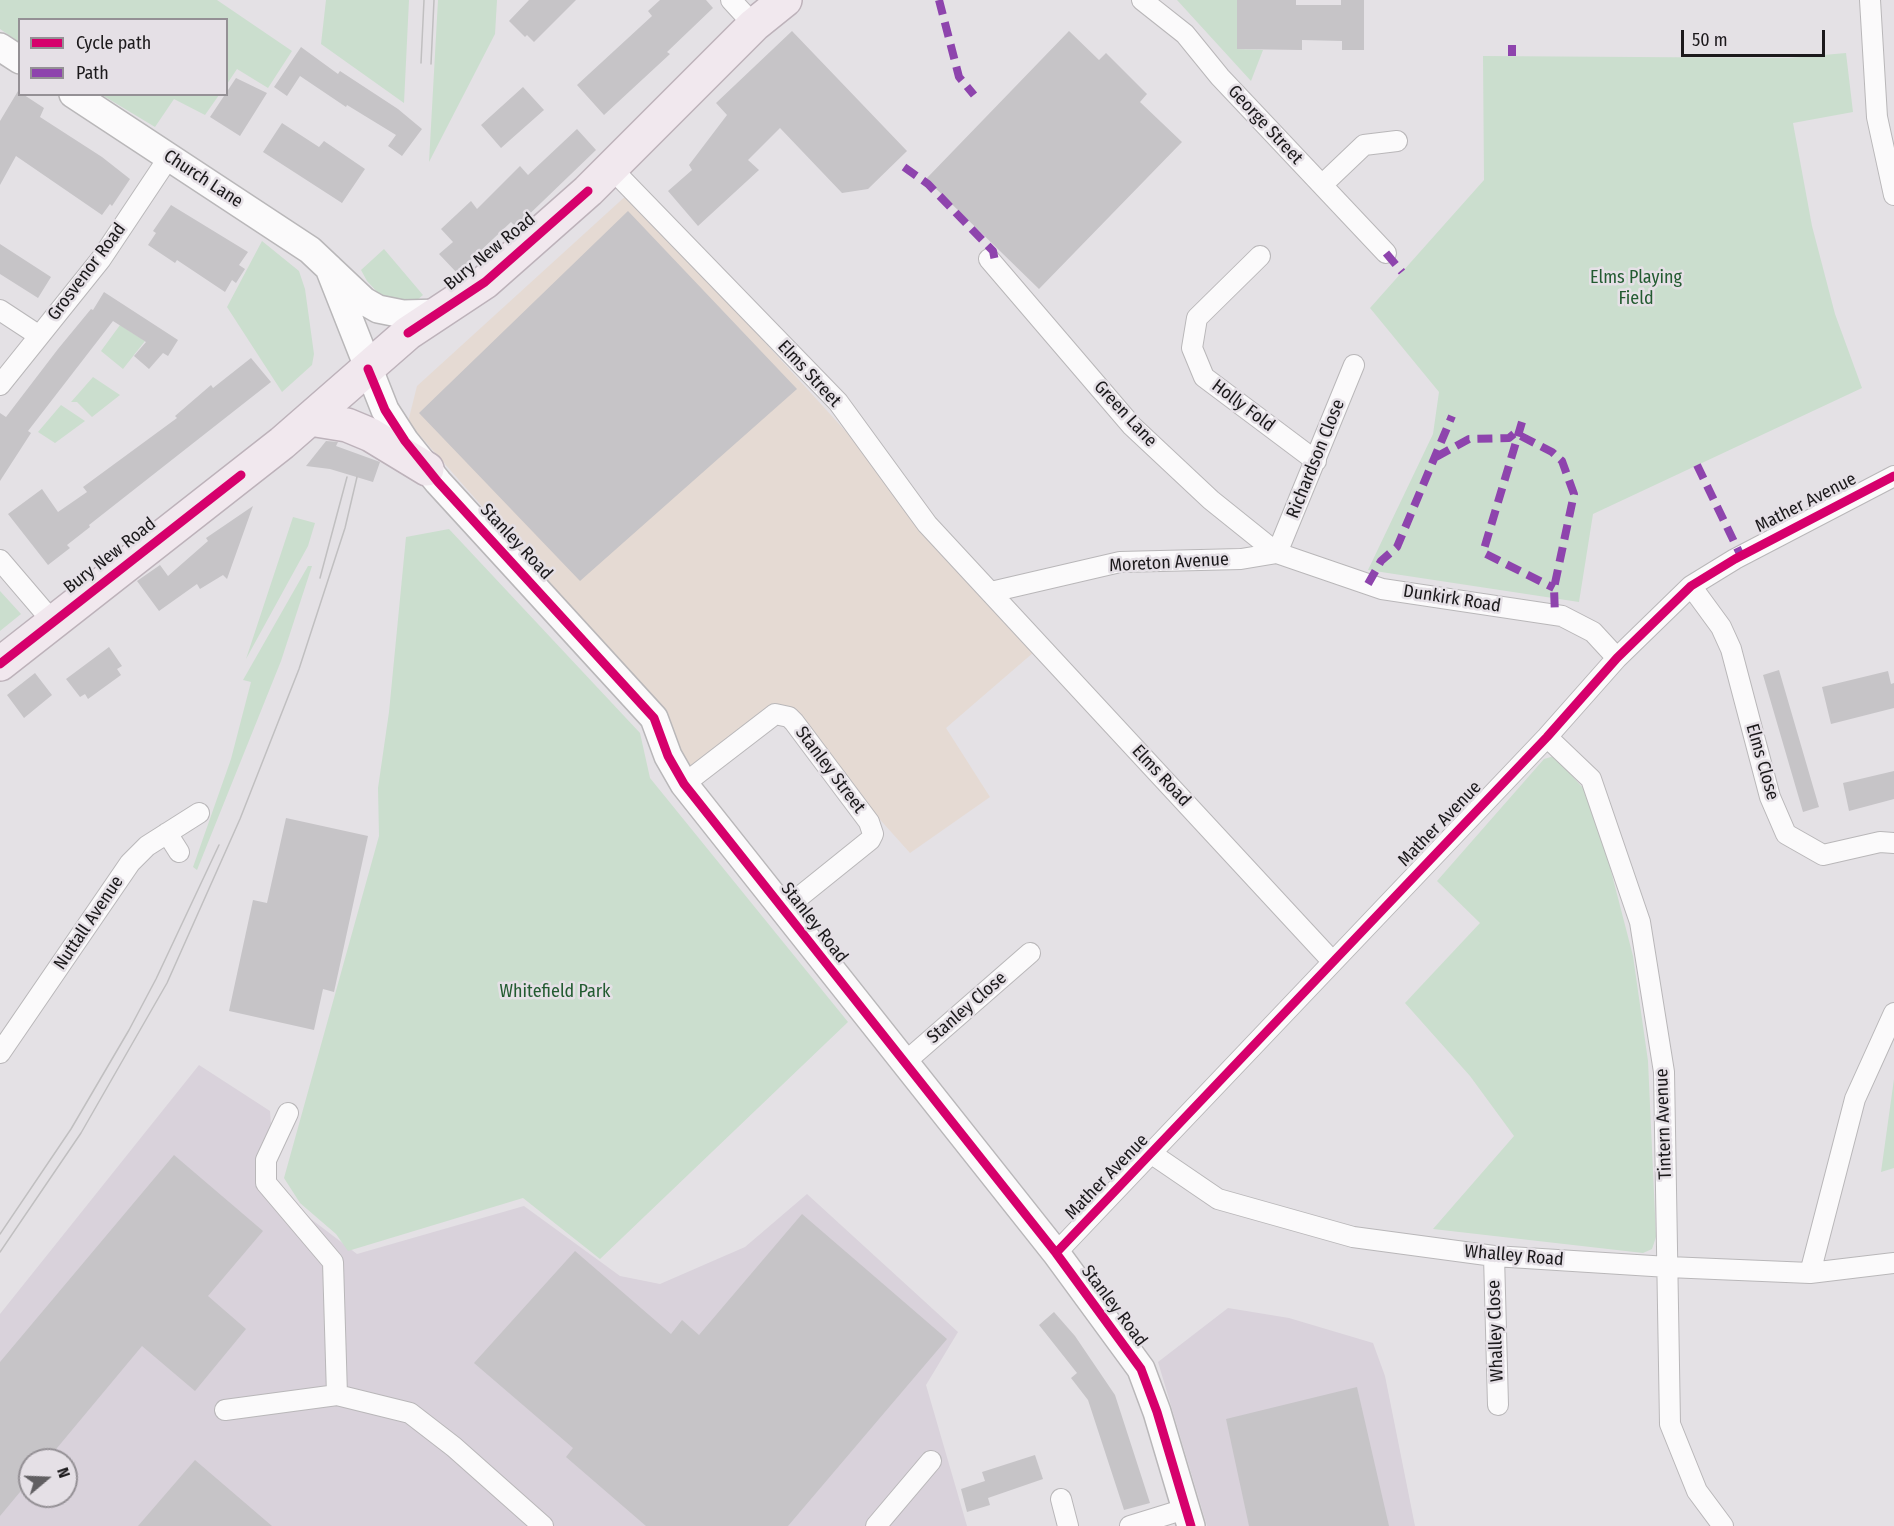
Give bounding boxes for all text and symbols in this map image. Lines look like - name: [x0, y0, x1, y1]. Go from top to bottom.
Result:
- legend: [18, 18, 228, 96]
- scale bar: [1684, 18, 1828, 56]
- text: 50 m: [1692, 29, 1728, 51]
- text: Cycle path: [76, 32, 151, 54]
- text: Path: [76, 62, 109, 84]
- street label: George Street: [1223, 81, 1307, 169]
- street label: Church Lane: [159, 145, 247, 213]
- street label: Bury New Road: [440, 209, 540, 295]
- street label: Grosvenor Road: [43, 219, 131, 325]
- park label: Elms Playing Field: [1590, 267, 1682, 310]
- street label: Elms Street: [773, 336, 845, 412]
- street label: Holly Fold: [1207, 375, 1279, 437]
- street label: Green Lane: [1089, 376, 1161, 452]
- street label: Richardson Close: [1282, 396, 1350, 522]
- street label: Mather Avenue: [1752, 468, 1860, 538]
- street label: Stanley Road: [475, 500, 557, 584]
- street label: Bury New Road: [60, 513, 160, 599]
- street label: Moreton Avenue: [1109, 549, 1229, 577]
- street label: Dunkirk Road: [1402, 581, 1502, 617]
- street label: Elms Close: [1741, 721, 1783, 803]
- street label: Stanley Street: [790, 722, 870, 818]
- street label: Elms Road: [1127, 741, 1195, 811]
- street label: Mather Avenue: [1394, 777, 1486, 871]
- street label: Nuttall Avenue: [50, 872, 128, 974]
- street label: Stanley Road: [776, 879, 852, 967]
- street label: Stanley Close: [923, 968, 1011, 1048]
- park label: Whitefield Park: [500, 981, 610, 1003]
- street label: Tintern Avenue: [1651, 1068, 1677, 1180]
- street label: Mather Avenue: [1061, 1130, 1153, 1224]
- street label: Whalley Road: [1464, 1241, 1564, 1271]
- street label: Stanley Road: [1076, 1261, 1152, 1351]
- street label: Whalley Close: [1483, 1280, 1509, 1382]
- north arrow: [18, 1448, 78, 1508]
- text: N: [53, 1465, 74, 1480]

